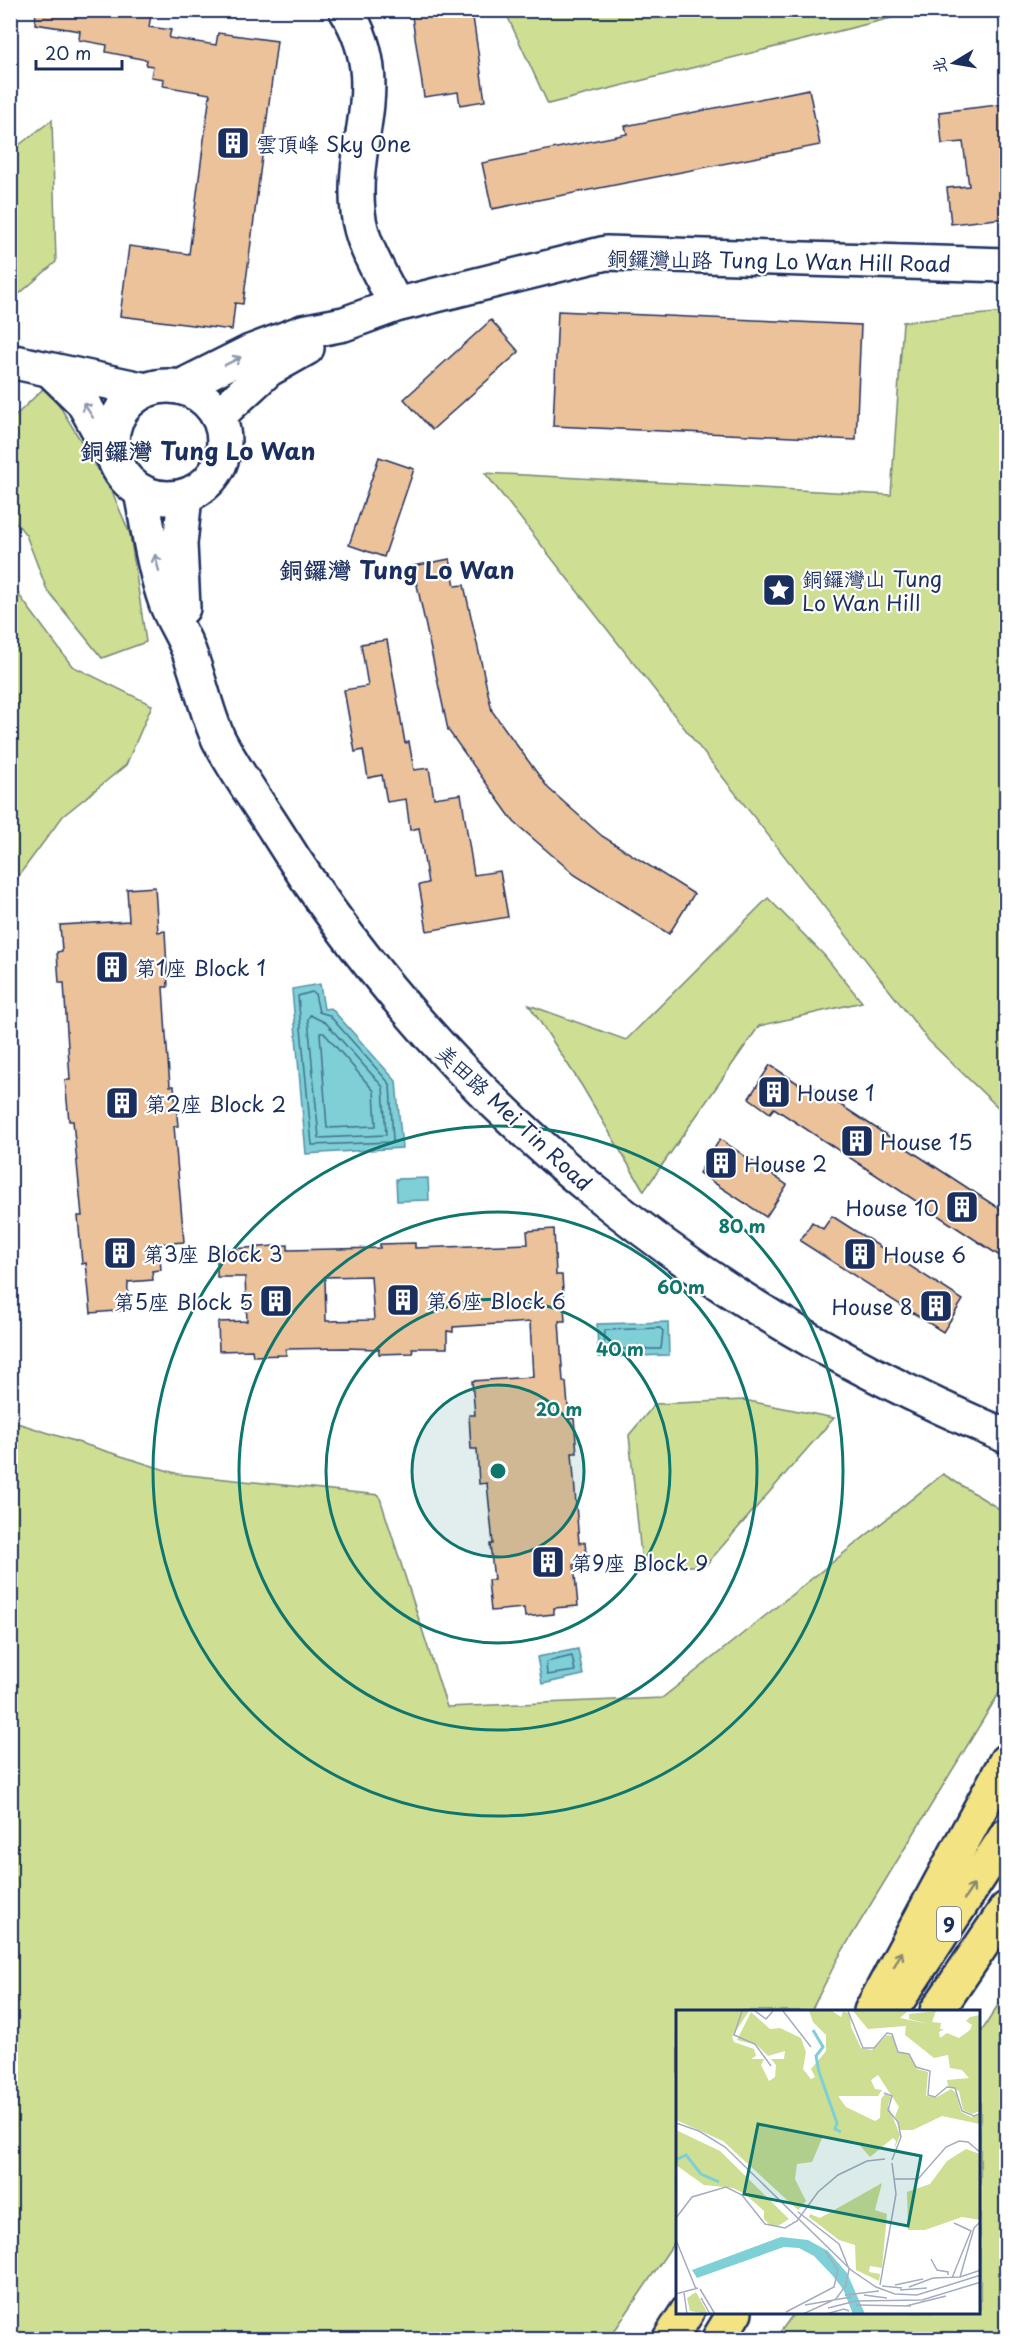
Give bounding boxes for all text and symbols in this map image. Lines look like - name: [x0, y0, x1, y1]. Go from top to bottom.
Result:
- scale bar: [36, 33, 122, 71]
- north arrow: [924, 33, 984, 93]
- text: 20 m: [45, 39, 91, 66]
- text: 北: [925, 56, 952, 76]
- building icon: 雲頂峰 Sky One: [215, 125, 251, 161]
- place label: 雲頂峰 Sky One: [256, 127, 411, 159]
- street label: 銅鑼灣山路 Tung Lo Wan Hill Road: [607, 241, 951, 279]
- one-way arrow: [223, 355, 241, 366]
- one-way arrow: [82, 402, 95, 419]
- district label: 銅鑼灣 Tung Lo Wan: [80, 432, 316, 468]
- district label: 銅鑼灣 Tung Lo Wan: [279, 551, 515, 587]
- one-way arrow: [151, 554, 162, 573]
- place label: 銅鑼灣山 Tung Lo Wan Hill: [802, 562, 942, 618]
- place icon: 銅鑼灣山 Tung Lo Wan Hill: [761, 572, 797, 608]
- building icon: 第1座 Block 1: [94, 949, 130, 985]
- place label: 第1座 Block 1: [135, 951, 266, 983]
- street label: 美田路 Mei Tin Road: [430, 1036, 600, 1198]
- building icon: House 1: [756, 1074, 792, 1110]
- place label: House 1: [797, 1076, 875, 1108]
- building icon: 第2座 Block 2: [104, 1085, 140, 1121]
- place label: 第2座 Block 2: [145, 1087, 286, 1119]
- building icon: House 15: [839, 1123, 875, 1159]
- place label: House 15: [880, 1125, 973, 1157]
- building icon: House 2: [703, 1145, 739, 1181]
- place label: House 2: [744, 1147, 827, 1179]
- building icon: House 10: [944, 1189, 980, 1225]
- place label: House 10: [845, 1191, 939, 1223]
- text: 80 m: [718, 1212, 766, 1239]
- building icon: 第3座 Block 3: [102, 1235, 138, 1271]
- building icon: House 6: [842, 1236, 878, 1272]
- place label: 第3座 Block 3: [143, 1237, 283, 1269]
- place label: House 6: [883, 1238, 966, 1270]
- text: 60 m: [657, 1273, 705, 1300]
- building icon: 第6座 Block 6: [385, 1282, 421, 1318]
- building icon: 第5座 Block 5: [258, 1283, 294, 1319]
- place label: 第6座 Block 6: [426, 1284, 566, 1316]
- place label: 第5座 Block 5: [114, 1285, 253, 1317]
- building icon: House 8: [918, 1288, 954, 1324]
- place label: House 8: [832, 1290, 913, 1322]
- text: 40 m: [596, 1335, 644, 1362]
- text: 20 m: [536, 1395, 582, 1422]
- centre of rings: [488, 1461, 508, 1481]
- building icon: 第9座 Block 9: [530, 1544, 566, 1580]
- place label: 第9座 Block 9: [571, 1546, 708, 1578]
- one-way arrow: [963, 1884, 976, 1901]
- road number: 9: [937, 1907, 961, 1941]
- one-way arrow: [892, 1951, 904, 1968]
- inset map: [676, 2010, 981, 2314]

